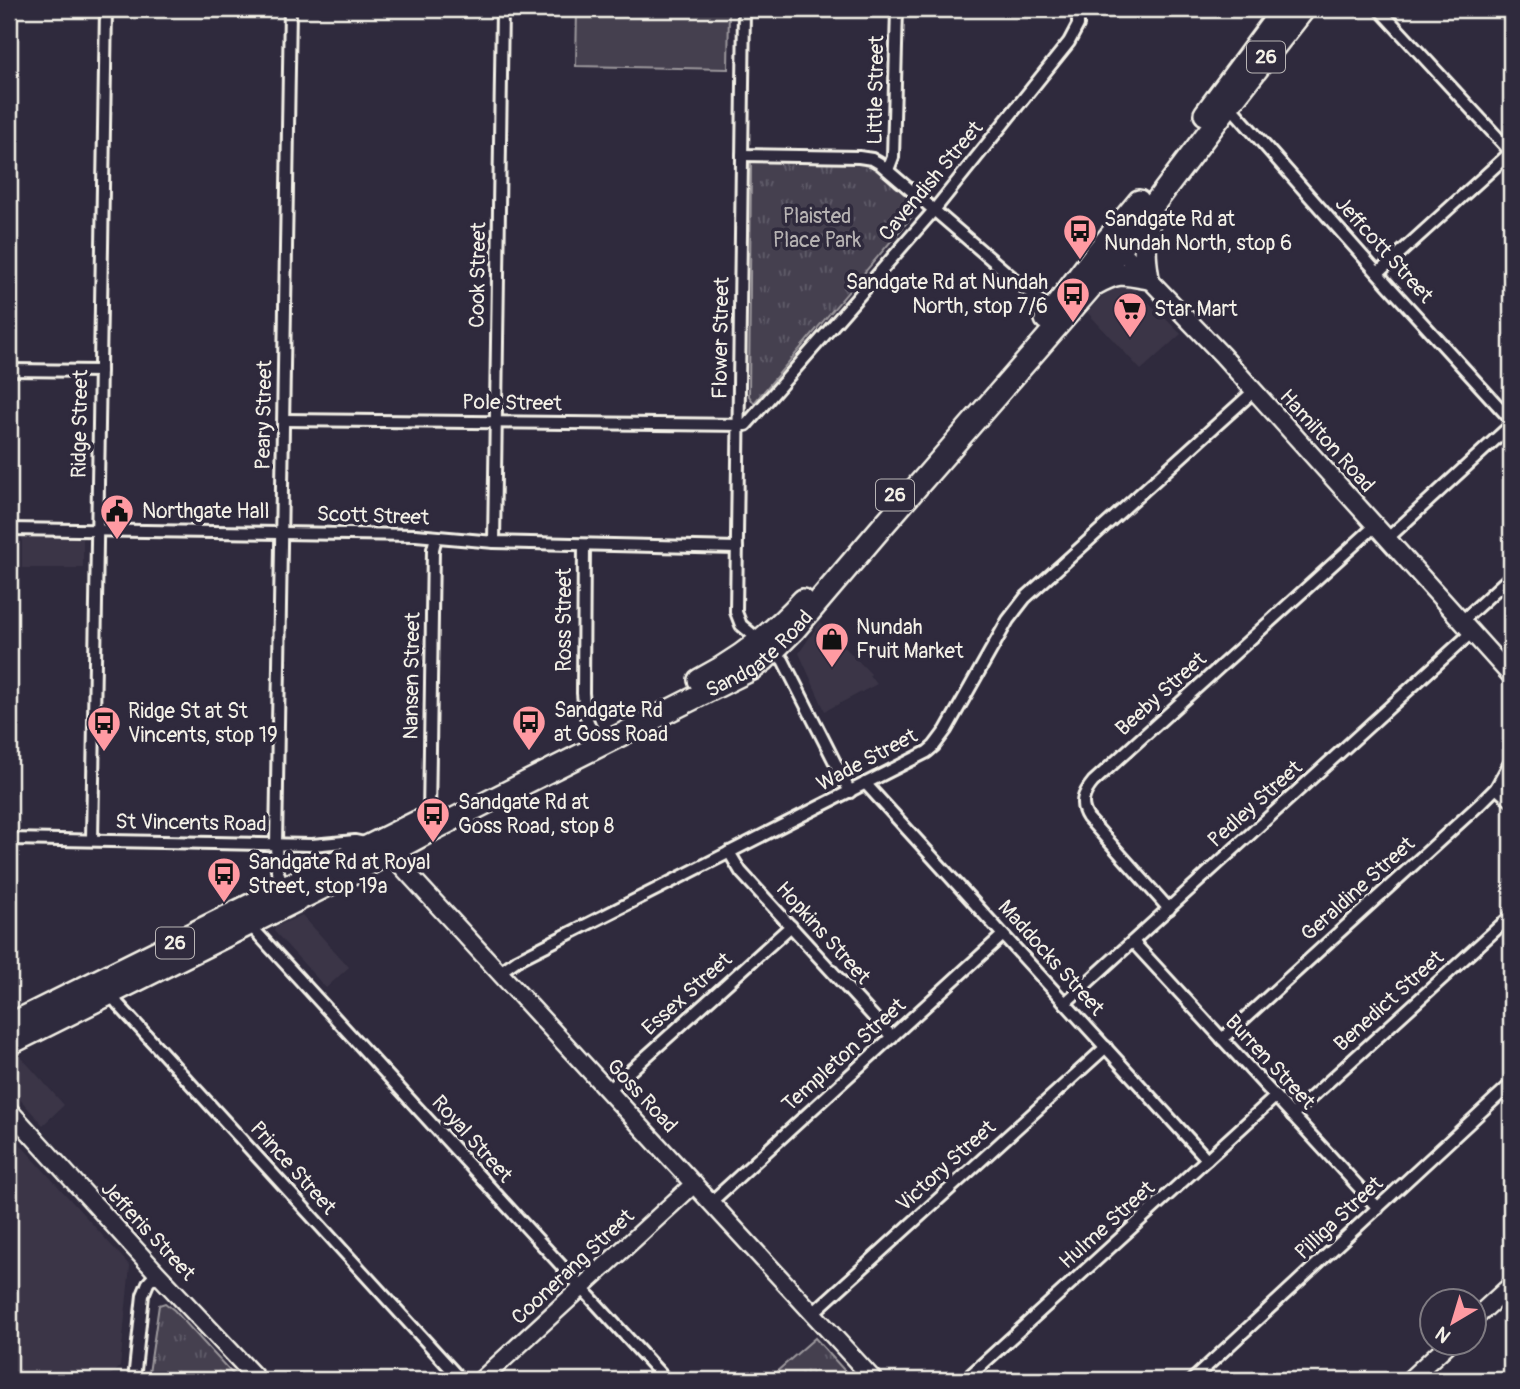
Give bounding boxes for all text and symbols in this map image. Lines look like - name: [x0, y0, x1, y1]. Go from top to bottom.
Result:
- street label: Little Street: [862, 35, 890, 145]
- road number: 26: [1247, 41, 1285, 72]
- street label: Cavendish Street: [873, 115, 989, 247]
- street label: Jeffcott Street: [1329, 191, 1439, 309]
- park label: Plaisted Place Park: [773, 203, 862, 254]
- place label: Sandgate Rd at Nundah North, stop 6: [1104, 206, 1292, 257]
- bus stop icon: Sandgate Rd at Nundah North, stop 6: [1061, 212, 1099, 261]
- street label: Cook Street: [464, 221, 492, 328]
- place label: Sandgate Rd at Nundah North, stop 7/6: [846, 269, 1048, 320]
- bus stop icon: Sandgate Rd at Nundah North, stop 7/6: [1054, 275, 1092, 324]
- street label: Flower Street: [706, 276, 736, 399]
- supermarket icon: Star Mart: [1111, 290, 1149, 339]
- place label: Star Mart: [1154, 296, 1238, 323]
- street label: Peary Street: [250, 359, 278, 470]
- street label: Ridge Street: [66, 369, 94, 478]
- street label: Hamilton Road: [1274, 384, 1380, 498]
- street label: Pole Street: [462, 389, 563, 417]
- road number: 26: [876, 480, 914, 510]
- public building icon: Northgate Hall: [98, 492, 136, 541]
- place label: Northgate Hall: [142, 498, 269, 525]
- street label: Scott Street: [316, 501, 430, 531]
- street label: Ross Street: [551, 568, 578, 672]
- street label: Sandgate Road: [701, 604, 819, 704]
- street label: Nansen Street: [397, 611, 427, 740]
- place label: Nundah Fruit Market: [856, 614, 964, 665]
- shop icon: Nundah Fruit Market: [813, 620, 851, 669]
- street label: Beeby Street: [1110, 646, 1213, 742]
- place label: Sandgate Rd at Goss Road: [554, 697, 668, 748]
- place label: Ridge St at St Vincents, stop 19: [128, 698, 278, 749]
- bus stop icon: Sandgate Rd at Goss Road: [510, 703, 548, 752]
- bus stop icon: Ridge St at St Vincents, stop 19: [85, 704, 123, 753]
- street label: Wade Street: [812, 722, 922, 798]
- street label: Pedley Street: [1202, 754, 1308, 854]
- place label: Sandgate Rd at Goss Road, stop 8: [458, 789, 614, 840]
- bus stop icon: Sandgate Rd at Goss Road, stop 8: [414, 795, 452, 844]
- street label: St Vincents Road: [115, 808, 267, 838]
- street label: Geraldine Street: [1295, 830, 1421, 947]
- place label: Sandgate Rd at Royal Street, stop 19a: [248, 849, 431, 900]
- bus stop icon: Sandgate Rd at Royal Street, stop 19a: [205, 855, 243, 904]
- street label: Hopkins Street: [770, 876, 877, 990]
- street label: Maddocks Street: [992, 894, 1110, 1022]
- road number: 26: [156, 928, 194, 959]
- street label: Benedict Street: [1328, 944, 1450, 1057]
- street label: Essex Street: [636, 946, 738, 1042]
- street label: Templeton Street: [776, 992, 912, 1118]
- street label: Burren Street: [1219, 1009, 1321, 1116]
- street label: Goss Road: [601, 1053, 683, 1139]
- street label: Royal Street: [426, 1090, 519, 1189]
- street label: Victory Street: [891, 1114, 1002, 1218]
- street label: Prince Street: [244, 1116, 342, 1221]
- street label: Pilliga Street: [1289, 1170, 1389, 1266]
- street label: Jefferis Street: [95, 1175, 201, 1287]
- street label: Hulme Street: [1054, 1175, 1161, 1275]
- street label: Coonerang Street: [506, 1203, 640, 1331]
- north arrow: [1418, 1288, 1488, 1358]
- text: N: [1431, 1321, 1456, 1348]

